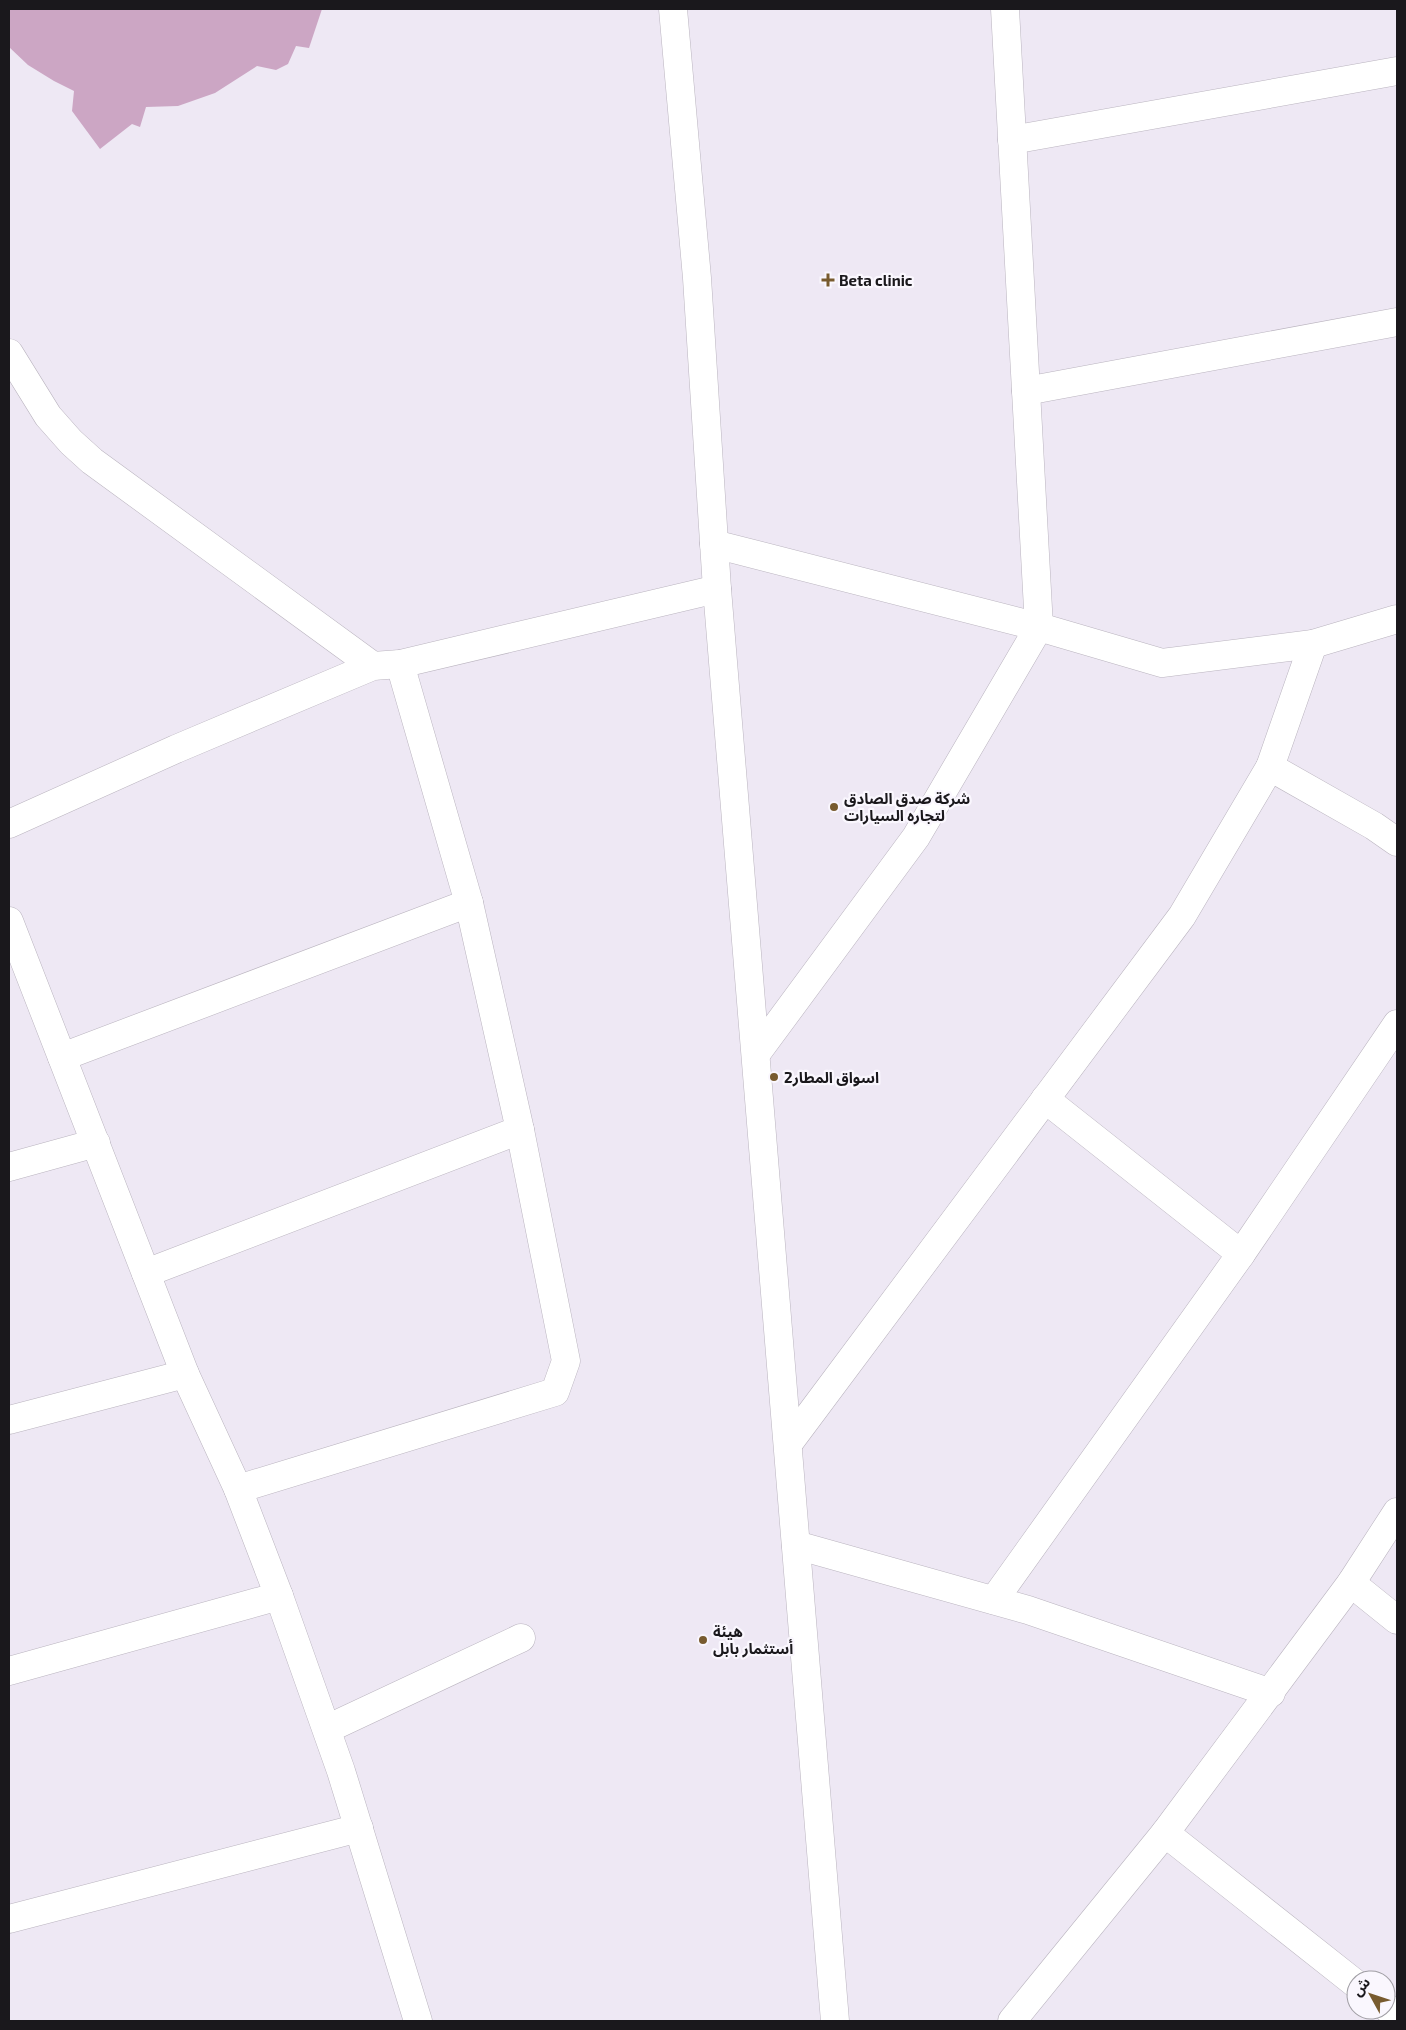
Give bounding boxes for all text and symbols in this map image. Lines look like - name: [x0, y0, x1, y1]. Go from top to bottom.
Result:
- place label: Beta clinic: [839, 271, 913, 289]
- marker: Beta clinic: [821, 273, 835, 287]
- place label: شركة صدق الصادق لتجاره السيارات: [844, 789, 970, 825]
- marker: شركة صدق الصادق لتجاره السيارات: [828, 801, 840, 813]
- place label: اسواق المطار2: [784, 1068, 879, 1087]
- marker: اسواق المطار2: [768, 1071, 780, 1083]
- place label: هيئة أستثمار بابل: [713, 1622, 793, 1658]
- marker: هيئة أستثمار بابل: [697, 1634, 709, 1646]
- north arrow: [1346, 1970, 1396, 2020]
- text: ش: [1348, 1974, 1373, 1999]

